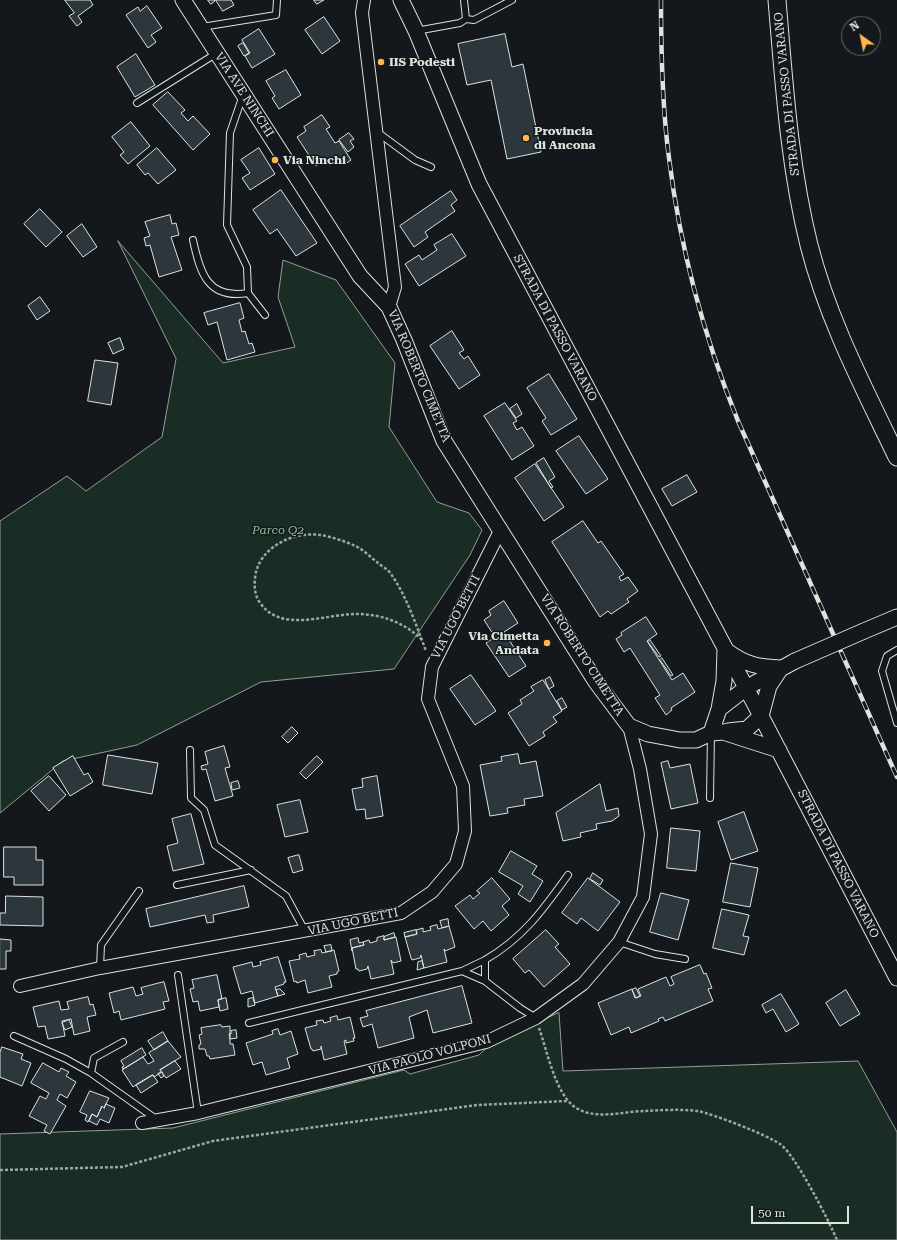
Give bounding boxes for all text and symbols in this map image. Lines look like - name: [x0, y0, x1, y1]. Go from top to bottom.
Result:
- street label: STRADA DI PASSO VARANO: [771, 11, 803, 177]
- north arrow: [841, 16, 881, 56]
- text: N: [848, 19, 862, 34]
- street label: VIA AVE NINCHI: [211, 50, 277, 140]
- place label: IIS Podesti: [389, 55, 455, 69]
- marker: IIS Podesti: [376, 57, 386, 67]
- place label: Provincia di Ancona: [534, 124, 595, 152]
- marker: Provincia di Ancona: [521, 133, 531, 143]
- place label: Via Ninchi: [283, 153, 346, 167]
- marker: Via Ninchi: [270, 155, 280, 165]
- street label: STRADA DI PASSO VARANO: [510, 252, 600, 404]
- street label: VIA ROBERTO CIMETTA: [385, 308, 453, 444]
- park label: Parco Q2: [252, 523, 304, 537]
- street label: VIA UGO BETTI: [429, 573, 483, 661]
- street label: VIA ROBERTO CIMETTA: [537, 591, 627, 719]
- place label: Via Cimetta Andata: [468, 629, 539, 657]
- marker: Via Cimetta Andata: [542, 638, 552, 648]
- street label: STRADA DI PASSO VARANO: [794, 787, 882, 941]
- street label: VIA UGO BETTI: [306, 905, 400, 939]
- street label: VIA PAOLO VOLPONI: [367, 1032, 493, 1078]
- scale bar: [753, 1198, 851, 1224]
- text: 50 m: [758, 1206, 785, 1220]

